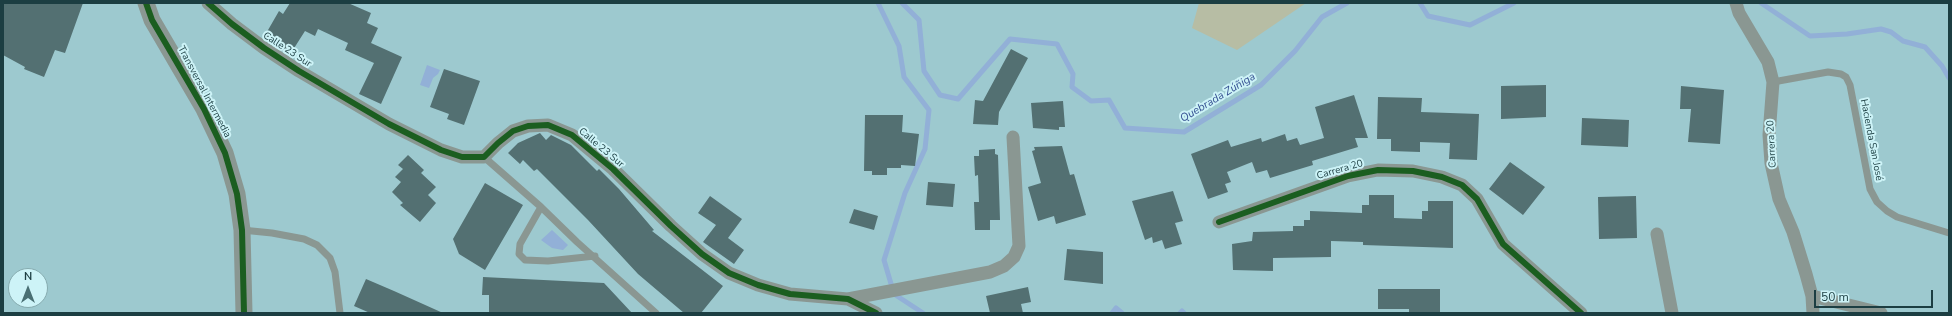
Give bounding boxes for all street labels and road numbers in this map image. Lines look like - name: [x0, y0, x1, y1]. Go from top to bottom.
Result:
- street label: Calle 23 Sur: [260, 30, 314, 70]
- street label: Transversal Intermedia: [175, 44, 233, 140]
- street label: Hacienda San José: [1857, 98, 1885, 182]
- street label: Carrera 20: [1765, 120, 1779, 168]
- street label: Calle 23 Sur: [576, 126, 626, 170]
- street label: Carrera 20: [1315, 158, 1365, 182]

